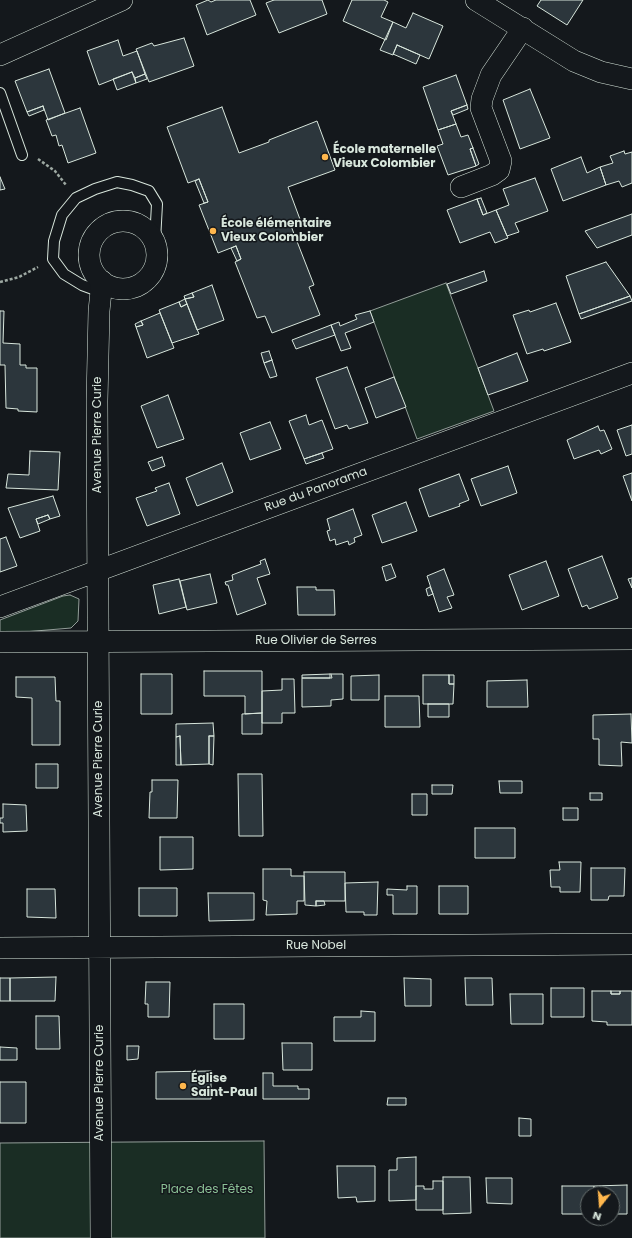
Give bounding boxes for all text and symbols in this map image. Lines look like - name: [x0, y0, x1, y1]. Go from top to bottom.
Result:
- place label: École maternelle Vieux Colombier: [333, 143, 436, 171]
- marker: École maternelle Vieux Colombier: [320, 152, 330, 162]
- place label: École élémentaire Vieux Colombier: [221, 217, 331, 245]
- marker: École élémentaire Vieux Colombier: [208, 226, 218, 236]
- street label: Avenue Pierre Curie: [91, 376, 105, 494]
- street label: Rue du Panorama: [263, 465, 369, 515]
- street label: Rue Olivier de Serres: [255, 634, 377, 648]
- street label: Avenue Pierre Curie: [92, 700, 106, 818]
- street label: Rue Nobel: [286, 939, 346, 953]
- street label: Avenue Pierre Curie: [93, 1024, 107, 1142]
- place label: Église Saint-Paul: [191, 1072, 257, 1100]
- marker: Église Saint-Paul: [178, 1081, 188, 1091]
- park label: Place des Fêtes: [161, 1183, 253, 1197]
- north arrow: [580, 1186, 620, 1226]
- text: N: [590, 1208, 603, 1225]

